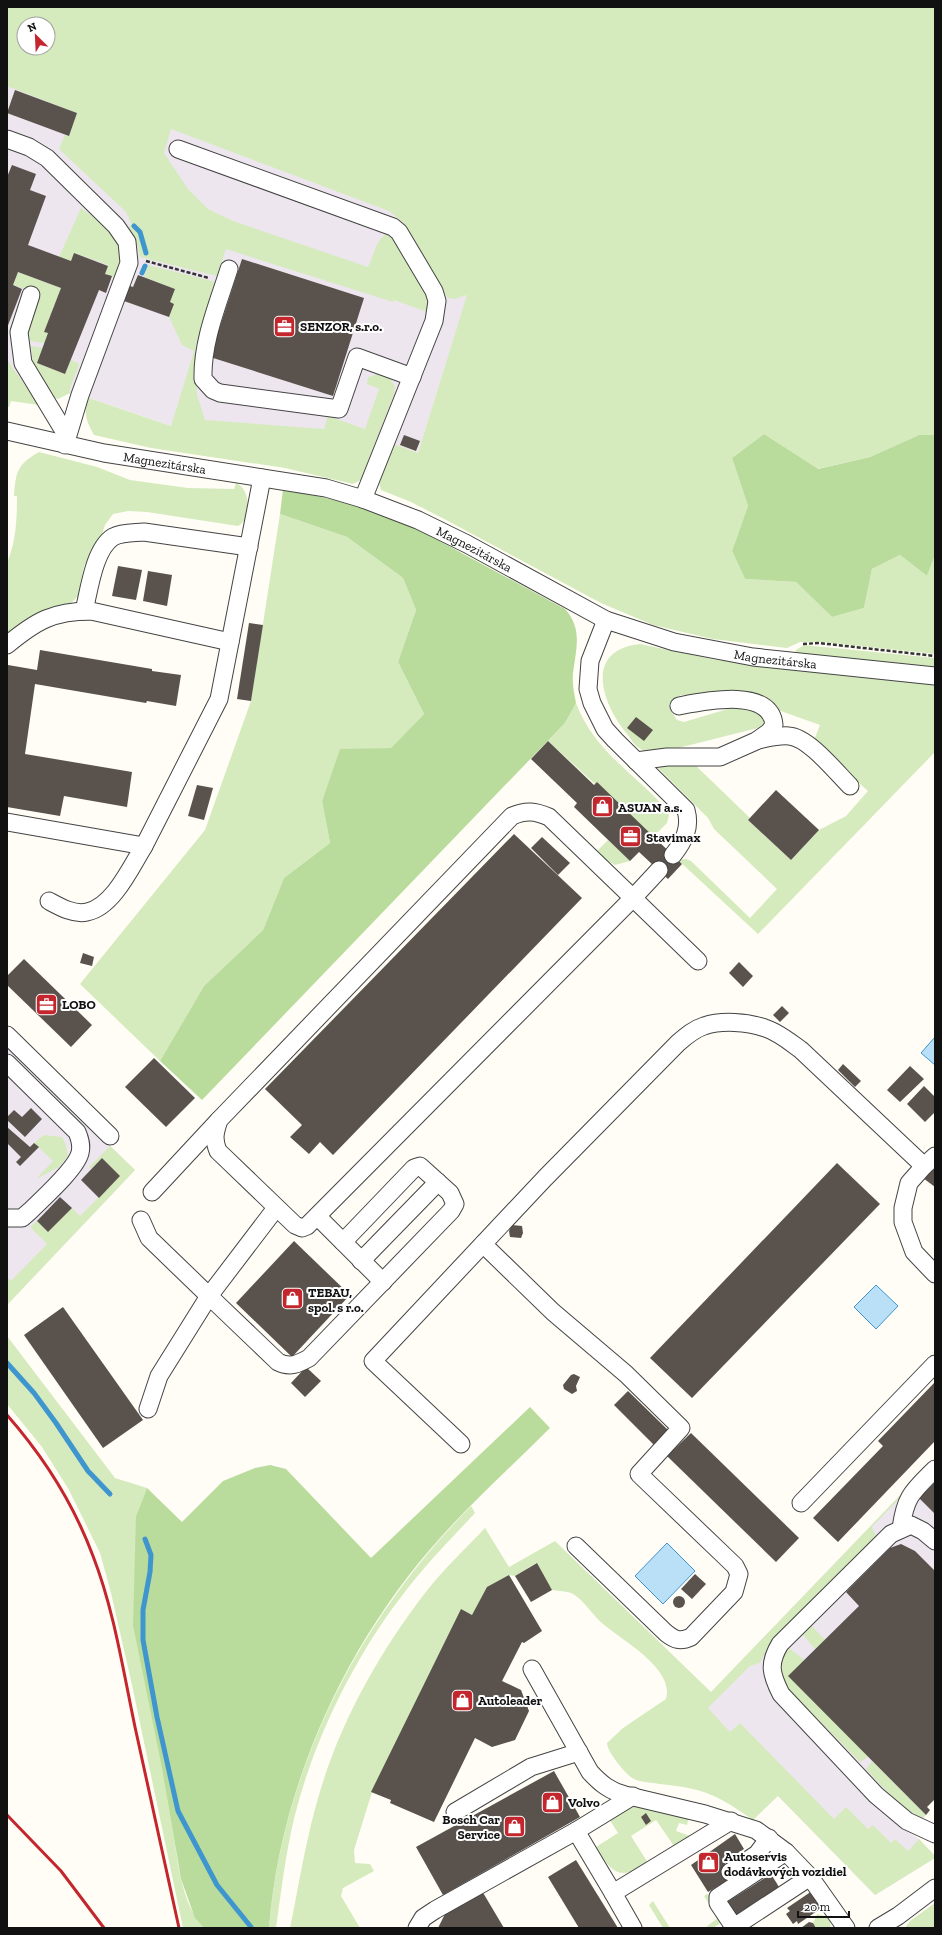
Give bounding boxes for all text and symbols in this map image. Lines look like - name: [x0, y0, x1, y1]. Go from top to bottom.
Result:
- north arrow: [16, 16, 56, 56]
- text: N: [26, 19, 39, 35]
- office icon: SENZOR, s.r.o.: [272, 313, 298, 339]
- place label: SENZOR, s.r.o.: [300, 319, 382, 334]
- street label: Magnezitárska: [122, 449, 208, 477]
- street label: Magnezitárska: [434, 523, 515, 576]
- street label: Magnezitárska: [733, 647, 818, 672]
- shop icon: ASUAN a.s.: [589, 794, 615, 820]
- place label: ASUAN a.s.: [618, 800, 683, 815]
- office icon: Stavimax: [617, 824, 643, 850]
- place label: Stavimax: [646, 830, 700, 845]
- office icon: LOBO: [34, 991, 60, 1017]
- place label: LOBO: [62, 997, 96, 1012]
- place label: TEBAU, spol. s r.o.: [308, 1285, 364, 1315]
- shop icon: TEBAU, spol. s r.o.: [280, 1286, 306, 1312]
- shop icon: Autoleader: [450, 1687, 476, 1713]
- place label: Autoleader: [478, 1693, 543, 1708]
- shop icon: Volvo: [539, 1789, 565, 1815]
- place label: Volvo: [568, 1795, 600, 1810]
- place label: Bosch Car Service: [442, 1812, 501, 1842]
- shop icon: Bosch Car Service: [502, 1813, 528, 1839]
- place label: Autoservis dodávkových vozidiel: [724, 1849, 847, 1879]
- shop icon: Autoservis dodávkových vozidiel: [696, 1850, 722, 1876]
- scale bar: [798, 1893, 849, 1919]
- text: 20 m: [804, 1900, 831, 1914]

